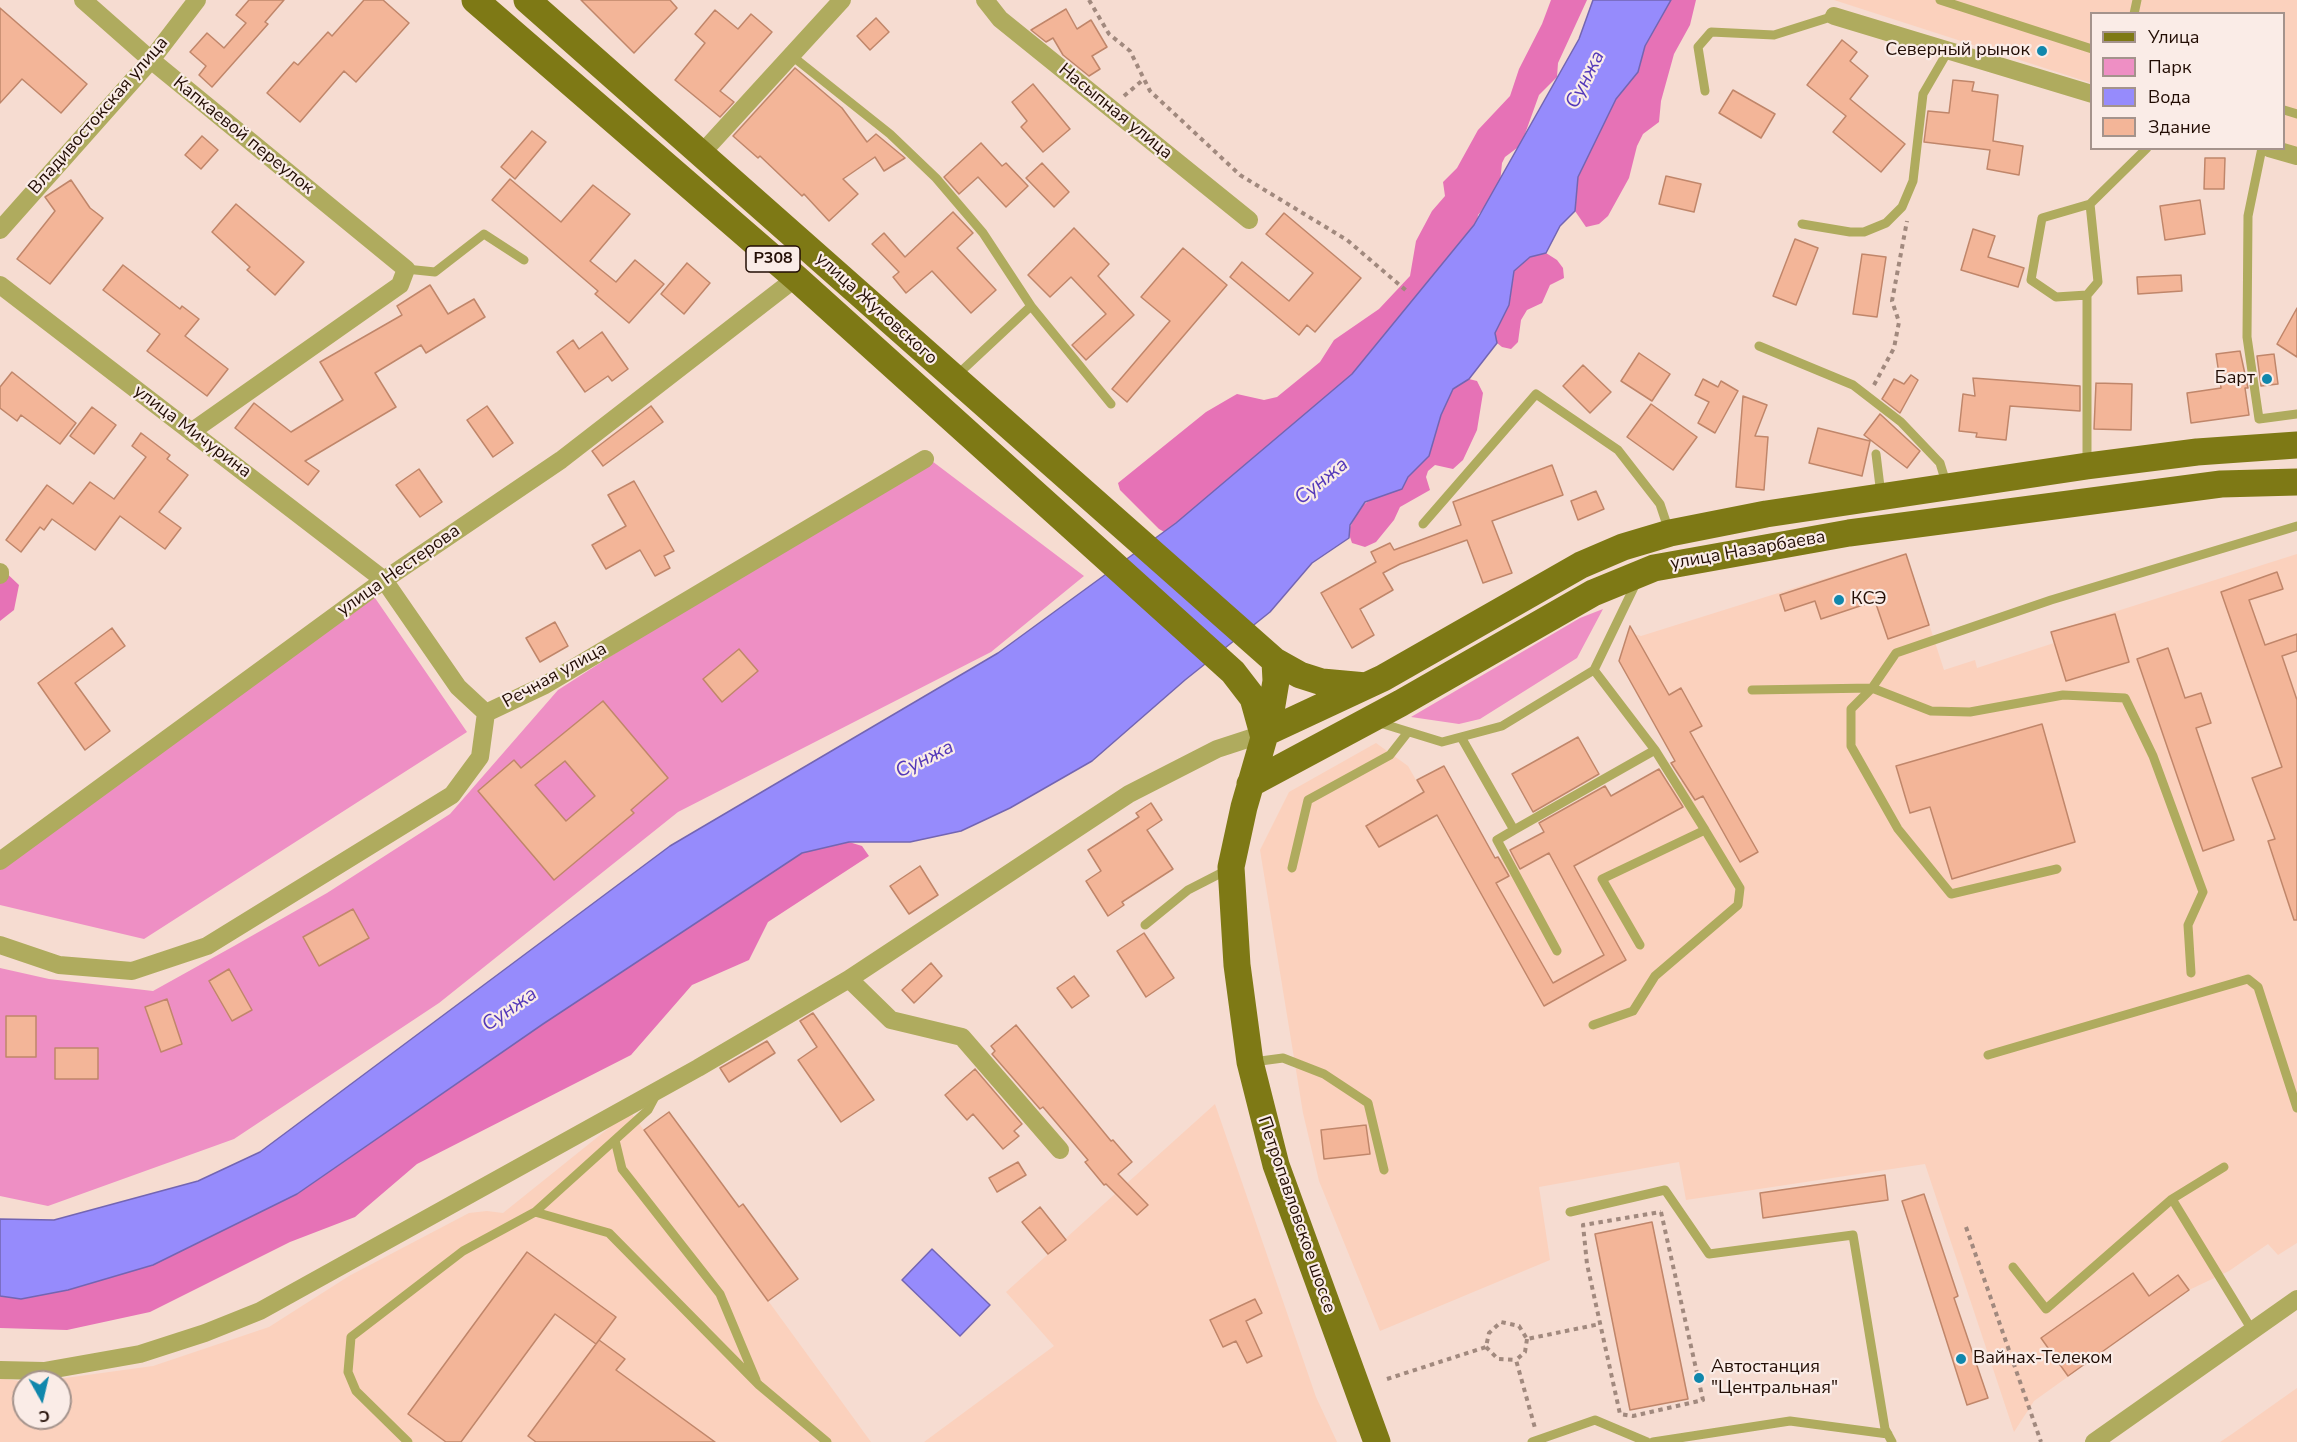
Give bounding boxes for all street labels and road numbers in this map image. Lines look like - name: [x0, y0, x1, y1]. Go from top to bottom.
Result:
- street label: Владивостокская улица: [25, 33, 173, 199]
- street label: Насыпная улица: [1054, 59, 1176, 165]
- street label: Капкаевой переулок: [168, 72, 318, 200]
- road number: P308: [746, 246, 800, 272]
- street label: улица Жуковского: [810, 248, 942, 370]
- street label: улица Мичурина: [129, 381, 255, 483]
- street label: улица Нестерова: [333, 521, 465, 621]
- street label: улица Назарбаева: [1669, 527, 1827, 575]
- street label: Речная улица: [499, 639, 611, 713]
- street label: Петропавловское шоссе: [1252, 1114, 1340, 1316]

